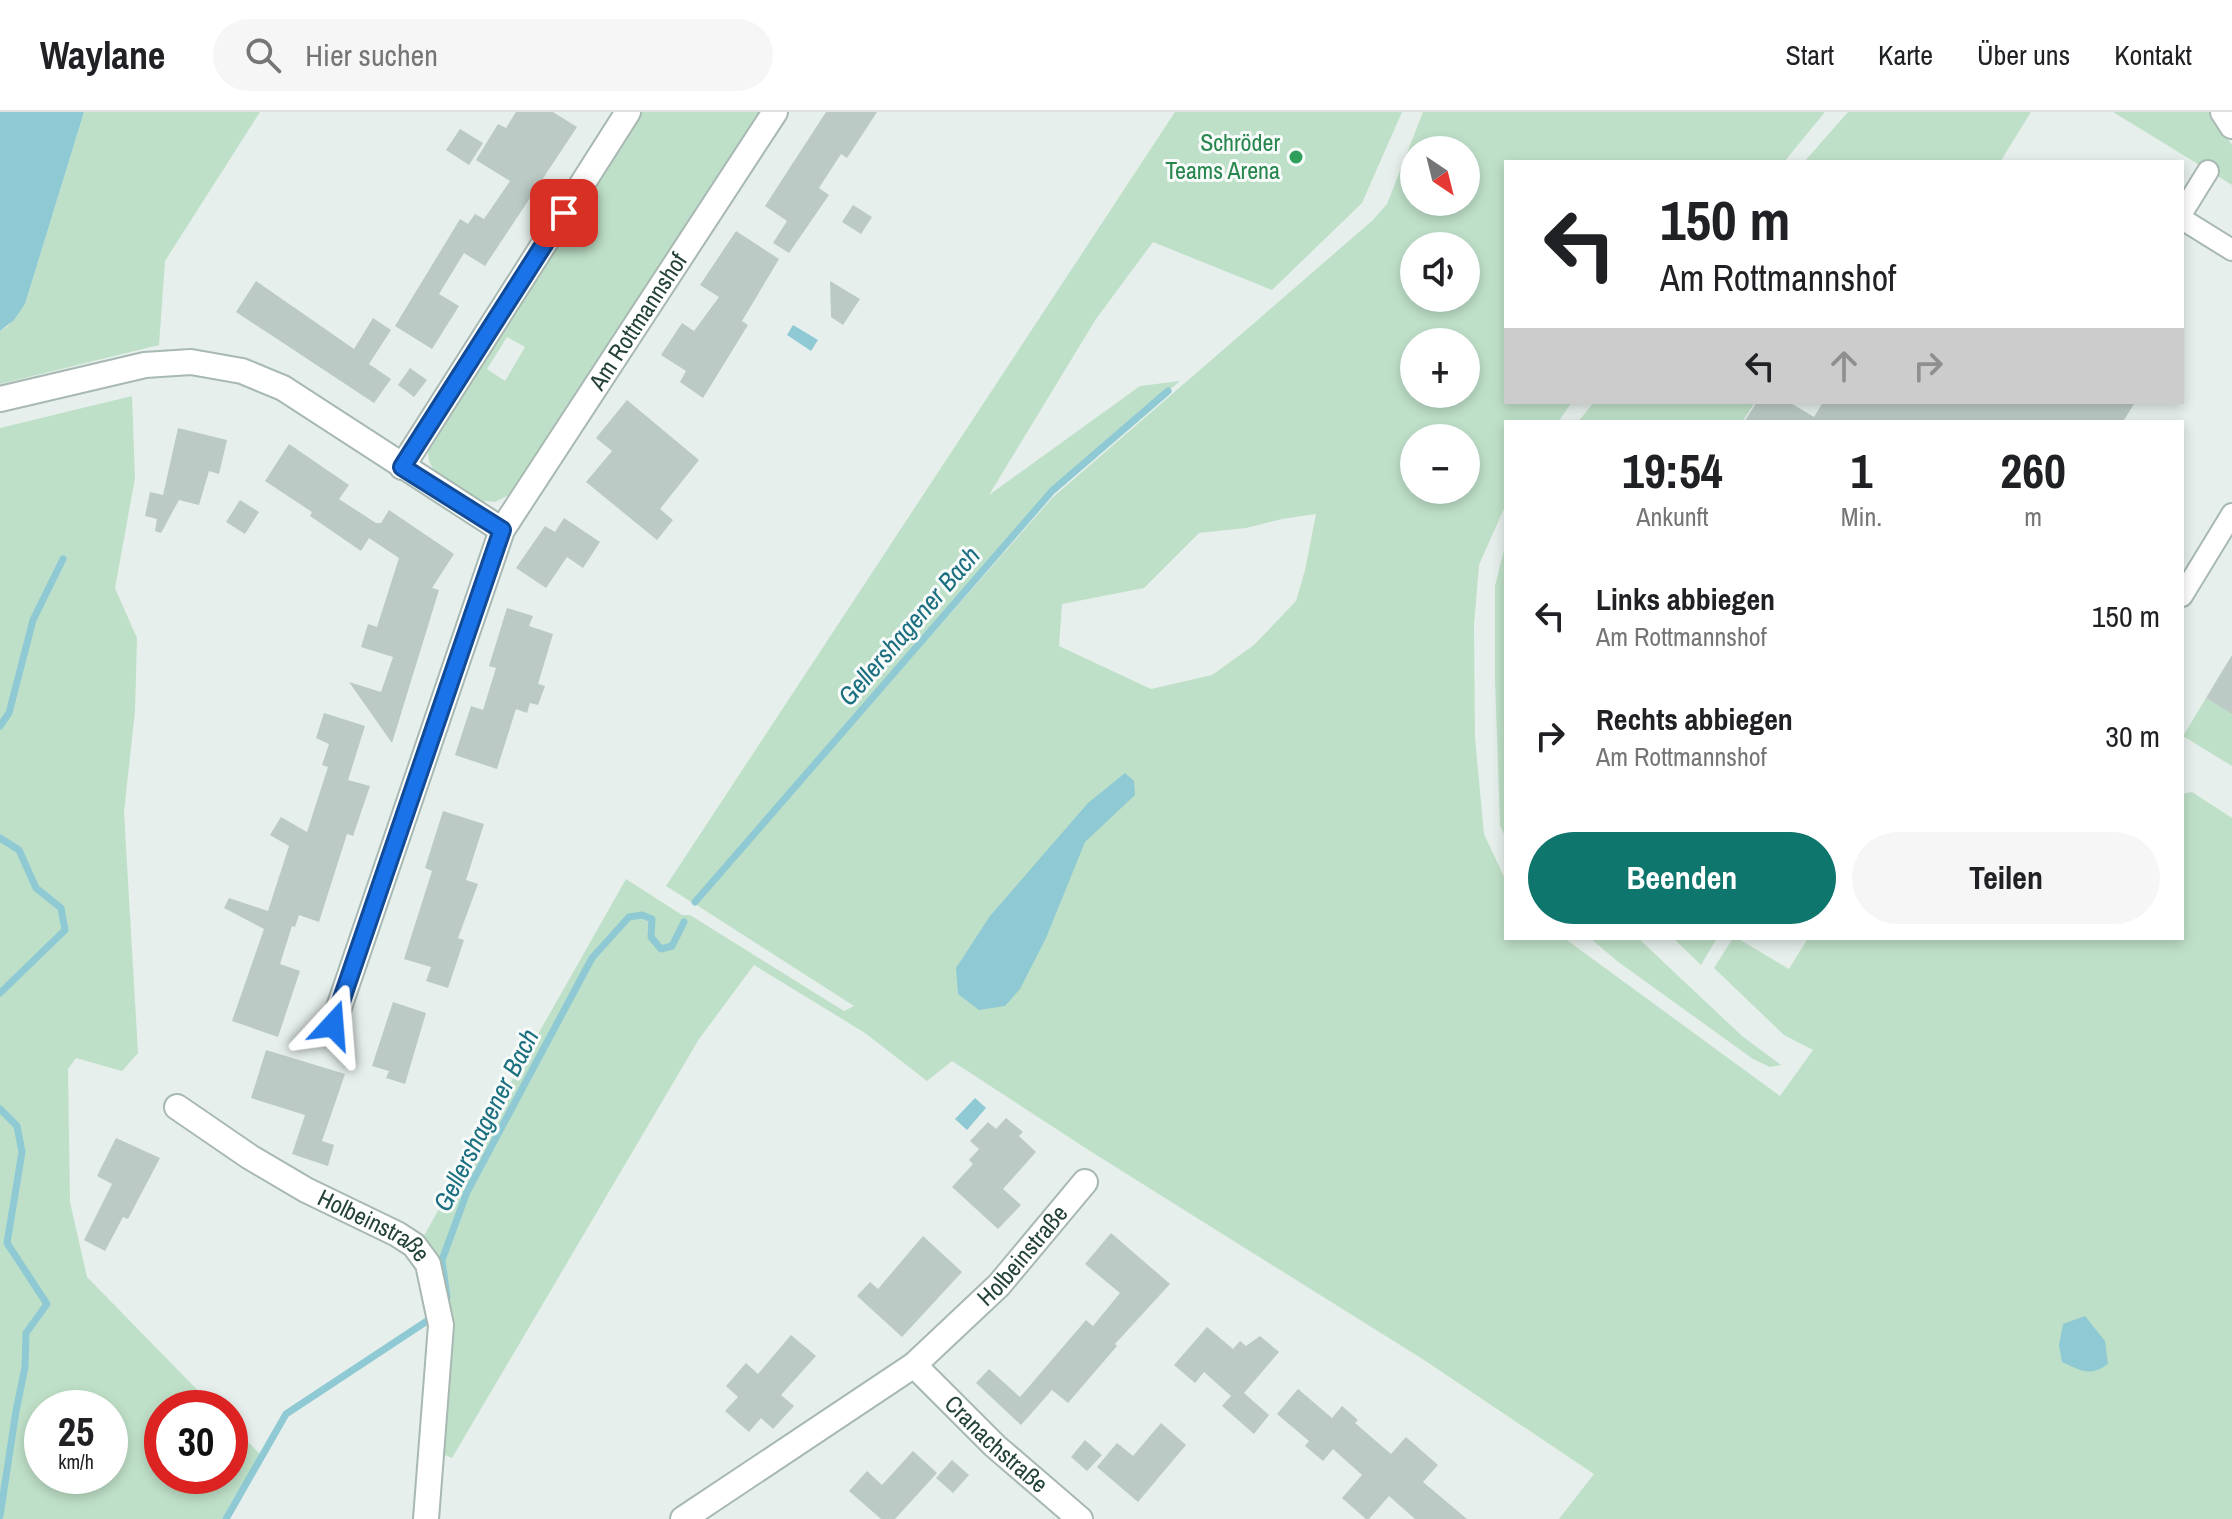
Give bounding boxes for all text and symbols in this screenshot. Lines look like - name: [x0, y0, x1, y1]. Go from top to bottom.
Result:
- search box: [213, 19, 773, 91]
- text: Waylane: [40, 30, 165, 81]
- icon: search: [241, 33, 285, 77]
- text: Hier suchen: [305, 35, 438, 75]
- text: Start: [1786, 36, 1834, 74]
- text: Karte: [1878, 36, 1933, 74]
- text: Über uns: [1977, 36, 2070, 74]
- text: Kontakt: [2114, 36, 2192, 74]
- place label: Schröder Teams Arena: [1165, 126, 1280, 186]
- north arrow: [1400, 136, 1480, 216]
- map controls: [1400, 136, 1480, 504]
- marker: Schröder Teams Arena: [1287, 148, 1305, 166]
- pin: [530, 179, 598, 247]
- text: 150 m: [1660, 182, 1790, 257]
- icon: arrive: [542, 191, 586, 235]
- icon: left: [1528, 192, 1632, 296]
- button: sound: [1400, 232, 1480, 312]
- street label: Am Rottmannshof: [580, 246, 694, 397]
- text: Am Rottmannshof: [1660, 254, 1896, 302]
- button: +: [1400, 328, 1480, 408]
- icon: left: [1738, 344, 1782, 388]
- icon: ahead: [1822, 344, 1866, 388]
- icon: right: [1906, 344, 1950, 388]
- button: −: [1400, 424, 1480, 504]
- text: 19:54: [1622, 438, 1723, 503]
- text: 1: [1851, 438, 1872, 503]
- text: 260: [2000, 438, 2066, 503]
- text: Ankunft: [1636, 499, 1709, 534]
- text: Min.: [1841, 499, 1882, 534]
- text: m: [2024, 499, 2042, 534]
- water label: Gellershagener Bach: [830, 539, 988, 713]
- text: Links abbiegen: [1596, 579, 1775, 619]
- icon: left: [1528, 594, 1572, 638]
- text: 150 m: [2092, 596, 2160, 636]
- text: Am Rottmannshof: [1596, 619, 1767, 654]
- text: Rechts abbiegen: [1596, 699, 1793, 739]
- icon: right: [1528, 714, 1572, 758]
- text: 30 m: [2105, 716, 2160, 756]
- text: Am Rottmannshof: [1596, 739, 1767, 774]
- button: Beenden: [1528, 832, 1836, 924]
- button: Teilen: [1852, 832, 2160, 924]
- position arrow: [291, 983, 375, 1067]
- water label: Gellershagener Bach: [424, 1023, 547, 1217]
- street label: Holbeinstraße: [313, 1181, 438, 1268]
- street label: Holbeinstraße: [970, 1198, 1074, 1313]
- street label: Cranachstraße: [938, 1388, 1055, 1499]
- speed limit sign: 30: [144, 1390, 248, 1494]
- text: 25: [58, 1405, 94, 1458]
- text: km/h: [58, 1448, 94, 1475]

